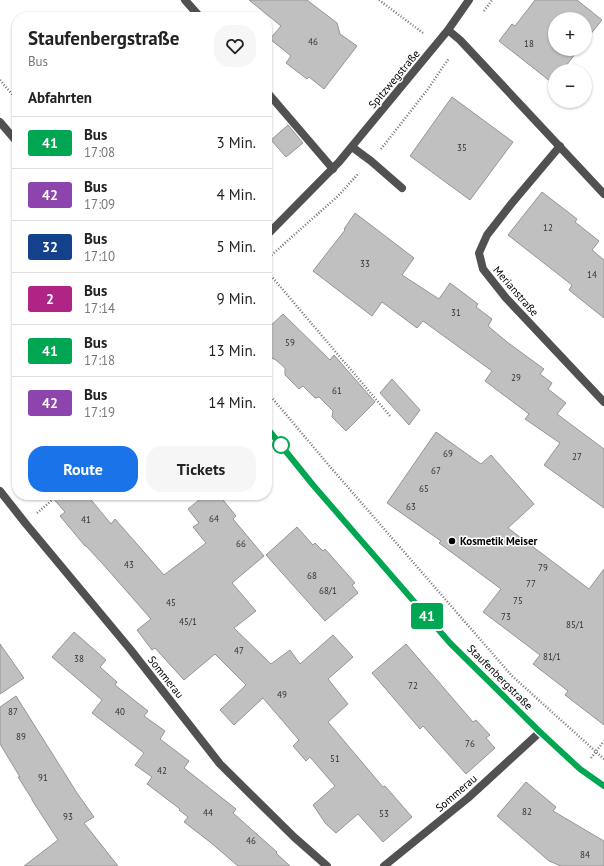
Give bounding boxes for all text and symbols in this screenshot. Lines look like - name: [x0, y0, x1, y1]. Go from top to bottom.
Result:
- map controls: [548, 12, 592, 108]
- button: +: [548, 12, 592, 56]
- button: heart: [214, 25, 256, 67]
- text: Staufenbergstraße: [28, 26, 179, 50]
- house number: 46: [308, 36, 318, 47]
- house number: 18: [524, 38, 534, 49]
- street label: Spitzwegstraße: [365, 46, 423, 111]
- text: Bus: [28, 53, 48, 70]
- button: −: [548, 64, 592, 108]
- text: Abfahrten: [28, 88, 92, 107]
- text: Bus: [84, 125, 107, 144]
- text: 3 Min.: [217, 133, 256, 152]
- text: 41: [42, 134, 58, 152]
- house number: 35: [457, 142, 467, 153]
- text: 17:08: [84, 144, 115, 161]
- text: Bus: [84, 177, 107, 196]
- text: 4 Min.: [217, 185, 256, 204]
- text: 42: [42, 186, 58, 204]
- text: 17:09: [84, 196, 115, 213]
- house number: 12: [543, 222, 553, 233]
- text: Bus: [84, 229, 107, 248]
- text: 5 Min.: [217, 237, 256, 256]
- text: 32: [42, 238, 58, 256]
- text: 17:10: [84, 248, 115, 265]
- house number: 33: [360, 258, 370, 269]
- street label: Merianstraße: [490, 263, 542, 319]
- house number: 14: [587, 269, 597, 280]
- text: Bus: [84, 281, 107, 300]
- text: 9 Min.: [217, 289, 256, 308]
- text: 2: [46, 290, 54, 308]
- text: 17:14: [84, 300, 115, 317]
- house number: 31: [451, 307, 461, 318]
- text: Bus: [84, 333, 107, 352]
- house number: 59: [285, 337, 295, 348]
- text: 13 Min.: [208, 341, 256, 360]
- text: 41: [42, 342, 58, 360]
- text: 17:18: [84, 352, 115, 369]
- house number: 29: [511, 372, 521, 383]
- text: Bus: [84, 385, 107, 404]
- house number: 61: [332, 385, 342, 396]
- text: 14 Min.: [208, 393, 256, 412]
- text: 42: [42, 394, 58, 412]
- text: 17:19: [84, 404, 115, 421]
- unlabelled marker: [272, 436, 290, 454]
- button: Route: [28, 446, 138, 492]
- button: Tickets: [146, 446, 256, 492]
- house number: 69: [443, 448, 453, 459]
- house number: 27: [572, 451, 582, 462]
- house number: 67: [431, 465, 441, 476]
- house number: 65: [419, 483, 429, 494]
- house number: 63: [406, 501, 416, 512]
- house number: 64: [209, 513, 219, 524]
- house number: 41: [81, 514, 91, 525]
- place label: Kosmetik Meiser: [460, 534, 538, 548]
- marker: Kosmetik Meiser: [447, 536, 457, 546]
- house number: 66: [236, 538, 246, 549]
- house number: 43: [124, 559, 134, 570]
- house number: 79: [538, 562, 548, 573]
- house number: 68: [307, 570, 317, 581]
- house number: 77: [526, 578, 536, 589]
- house number: 68/1: [319, 585, 337, 596]
- house number: 75: [513, 595, 523, 606]
- house number: 45: [166, 597, 176, 608]
- line badge: 41: [409, 603, 445, 629]
- text: 41: [419, 607, 435, 625]
- house number: 73: [501, 611, 511, 622]
- house number: 45/1: [179, 616, 197, 627]
- house number: 85/1: [566, 619, 584, 630]
- street label: Staufenbergstraße: [464, 641, 536, 713]
- house number: 47: [234, 645, 244, 656]
- house number: 81/1: [543, 651, 561, 662]
- house number: 38: [74, 653, 84, 664]
- street label: Sommerau: [145, 653, 187, 701]
- house number: 72: [408, 680, 418, 691]
- house number: 49: [277, 689, 287, 700]
- house number: 87: [8, 706, 18, 717]
- house number: 40: [115, 706, 125, 717]
- house number: 89: [16, 731, 26, 742]
- house number: 76: [465, 738, 475, 749]
- house number: 51: [330, 753, 340, 764]
- house number: 42: [157, 765, 167, 776]
- street label: Sommerau: [432, 771, 480, 815]
- house number: 91: [38, 772, 48, 783]
- house number: 82: [522, 806, 532, 817]
- house number: 44: [203, 807, 213, 818]
- house number: 53: [379, 808, 389, 819]
- house number: 93: [63, 811, 73, 822]
- house number: 46: [246, 835, 256, 846]
- house number: 84: [580, 849, 590, 860]

